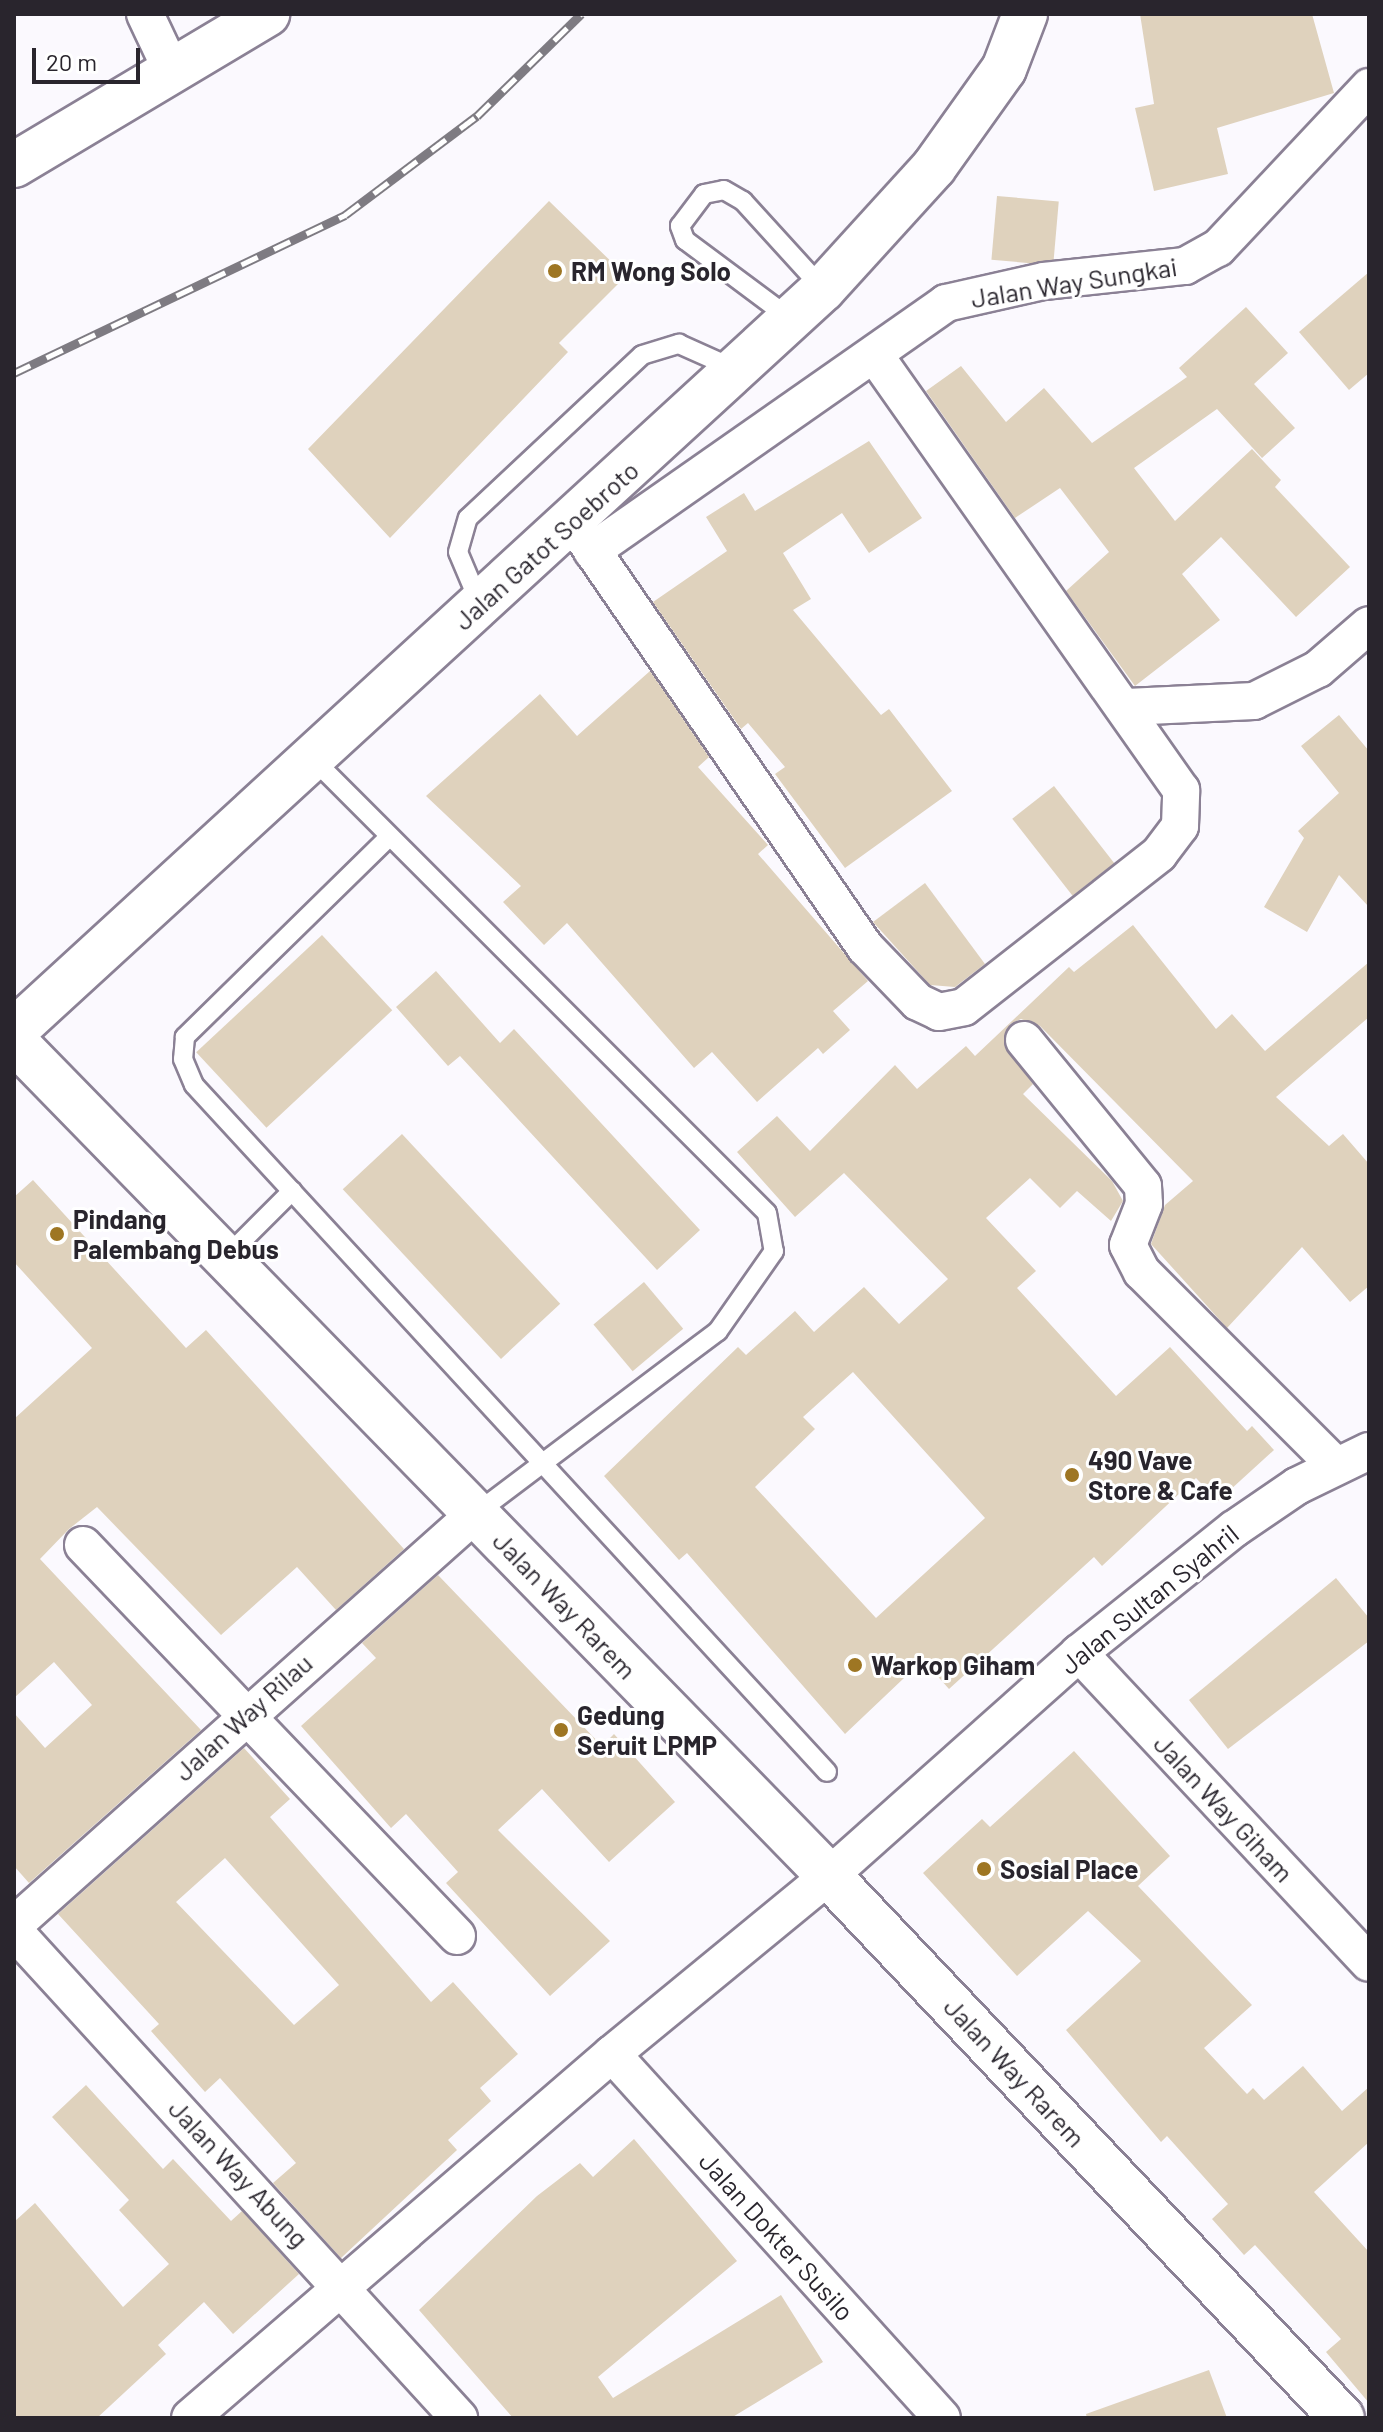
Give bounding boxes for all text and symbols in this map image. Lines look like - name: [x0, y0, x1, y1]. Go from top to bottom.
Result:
- scale bar: [36, 32, 144, 82]
- text: 20 m: [46, 47, 97, 76]
- street label: Jalan Way Sungkai: [969, 250, 1179, 314]
- place label: RM Wong Solo: [571, 255, 731, 287]
- marker: RM Wong Solo: [546, 262, 564, 280]
- street label: Jalan Gatot Soebroto: [447, 454, 645, 636]
- place label: Pindang Palembang Debus: [73, 1203, 279, 1264]
- marker: Pindang Palembang Debus: [48, 1225, 66, 1243]
- place label: 490 Vave Store & Cafe: [1088, 1444, 1233, 1506]
- marker: 490 Vave Store & Cafe: [1063, 1466, 1081, 1484]
- street label: Jalan Sultan Syahril: [1054, 1518, 1244, 1680]
- street label: Jalan Way Rarem: [487, 1525, 643, 1685]
- street label: Jalan Way Rilau: [168, 1647, 318, 1787]
- place label: Warkop Giham: [871, 1649, 1035, 1681]
- marker: Warkop Giham: [846, 1656, 864, 1674]
- place label: Gedung Seruit LPMP: [577, 1699, 717, 1760]
- marker: Gedung Seruit LPMP: [552, 1721, 570, 1739]
- street label: Jalan Way Giham: [1148, 1728, 1300, 1888]
- place label: Sosial Place: [1000, 1853, 1139, 1885]
- marker: Sosial Place: [975, 1860, 993, 1878]
- street label: Jalan Way Rarem: [938, 1991, 1092, 2153]
- street label: Jalan Way Abung: [163, 2093, 315, 2253]
- street label: Jalan Dokter Susilo: [693, 2145, 861, 2327]

